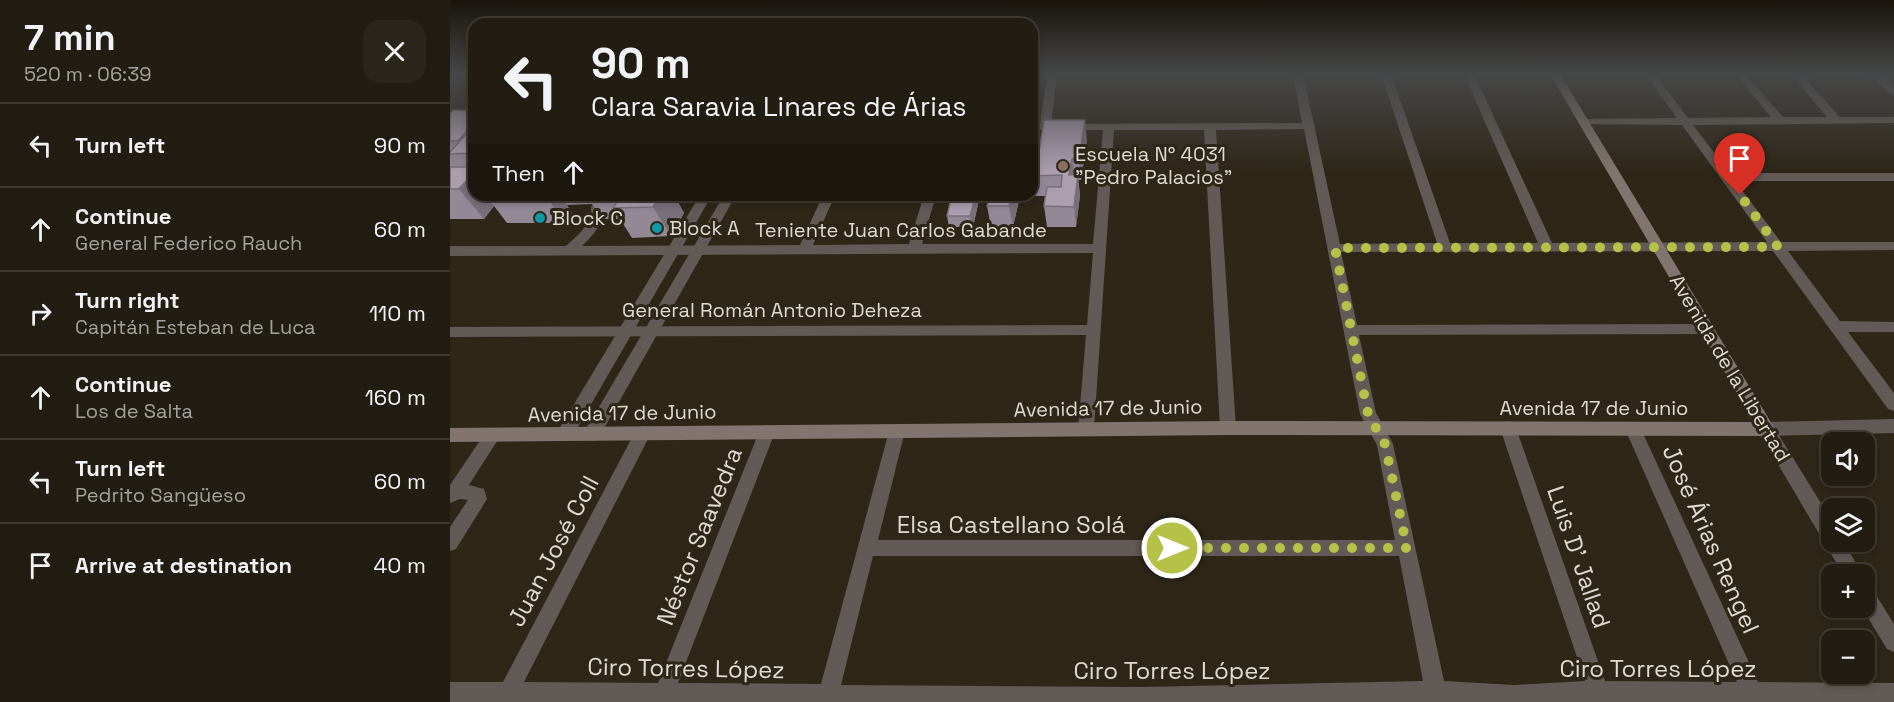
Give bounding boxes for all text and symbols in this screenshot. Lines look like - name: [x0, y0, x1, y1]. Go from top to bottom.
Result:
- text: 7 min: [24, 15, 116, 61]
- button: close: [363, 20, 426, 83]
- text: 90 m: [591, 37, 691, 90]
- icon: left: [492, 42, 570, 120]
- text: 520 m · 06:39: [24, 61, 152, 87]
- text: Clara Saravia Linares de Árias: [591, 89, 967, 124]
- icon: left: [24, 129, 57, 162]
- text: Turn left: [75, 131, 165, 159]
- text: 90 m: [374, 131, 426, 159]
- pin: [1714, 133, 1765, 195]
- place label: Escuela N° 4031 "Pedro Palacios": [1075, 141, 1232, 190]
- icon: arrive: [1723, 142, 1756, 175]
- icon: ahead: [557, 156, 590, 189]
- text: Then: [492, 159, 545, 187]
- marker: Escuela N° 4031 "Pedro Palacios": [1056, 159, 1070, 173]
- text: Continue: [75, 202, 171, 230]
- place label: Block C: [552, 205, 623, 231]
- marker: Block C: [533, 211, 547, 225]
- icon: ahead: [24, 213, 57, 246]
- text: 60 m: [374, 215, 426, 243]
- place label: Block A: [669, 215, 740, 241]
- street label: Teniente Juan Carlos Gabande: [755, 217, 1047, 243]
- marker: Block A: [650, 221, 664, 235]
- text: General Federico Rauch: [75, 230, 302, 256]
- street label: Avenida de la Libertad: [1664, 270, 1796, 466]
- text: Turn right: [75, 286, 180, 314]
- icon: right: [24, 297, 57, 330]
- street label: General Román Antonio Deheza: [622, 297, 922, 323]
- text: 110 m: [369, 299, 426, 327]
- text: Capitán Esteban de Luca: [75, 314, 316, 340]
- text: Continue: [75, 370, 171, 398]
- icon: ahead: [24, 381, 57, 414]
- text: 160 m: [365, 383, 426, 411]
- street label: Avenida 17 de Junio: [1013, 393, 1203, 423]
- street label: Avenida 17 de Junio: [1500, 395, 1688, 421]
- text: Los de Salta: [75, 398, 193, 424]
- street label: Avenida 17 de Junio: [527, 398, 717, 428]
- map controls: [1821, 432, 1875, 684]
- button: sound: [1821, 432, 1875, 486]
- street label: José Árias Rengel: [1655, 440, 1767, 638]
- street label: Néstor Saavedra: [649, 442, 749, 630]
- text: Turn left: [75, 454, 165, 482]
- icon: left: [24, 465, 57, 498]
- text: 60 m: [374, 467, 426, 495]
- street label: Juan José Coll: [500, 470, 606, 632]
- text: Pedrito Sangüeso: [75, 482, 246, 508]
- street label: Luis D' Jallad: [1540, 482, 1618, 632]
- button: layers: [1821, 498, 1875, 552]
- street label: Elsa Castellano Solá: [897, 509, 1126, 540]
- position arrow: [1140, 516, 1204, 580]
- icon: arrive: [24, 549, 57, 582]
- text: Arrive at destination: [75, 551, 292, 579]
- text: 40 m: [374, 551, 426, 579]
- button: +: [1821, 564, 1875, 618]
- button: −: [1821, 630, 1875, 684]
- street label: Ciro Torres López: [587, 651, 785, 685]
- street label: Ciro Torres López: [1559, 653, 1757, 684]
- street label: Ciro Torres López: [1073, 655, 1271, 686]

